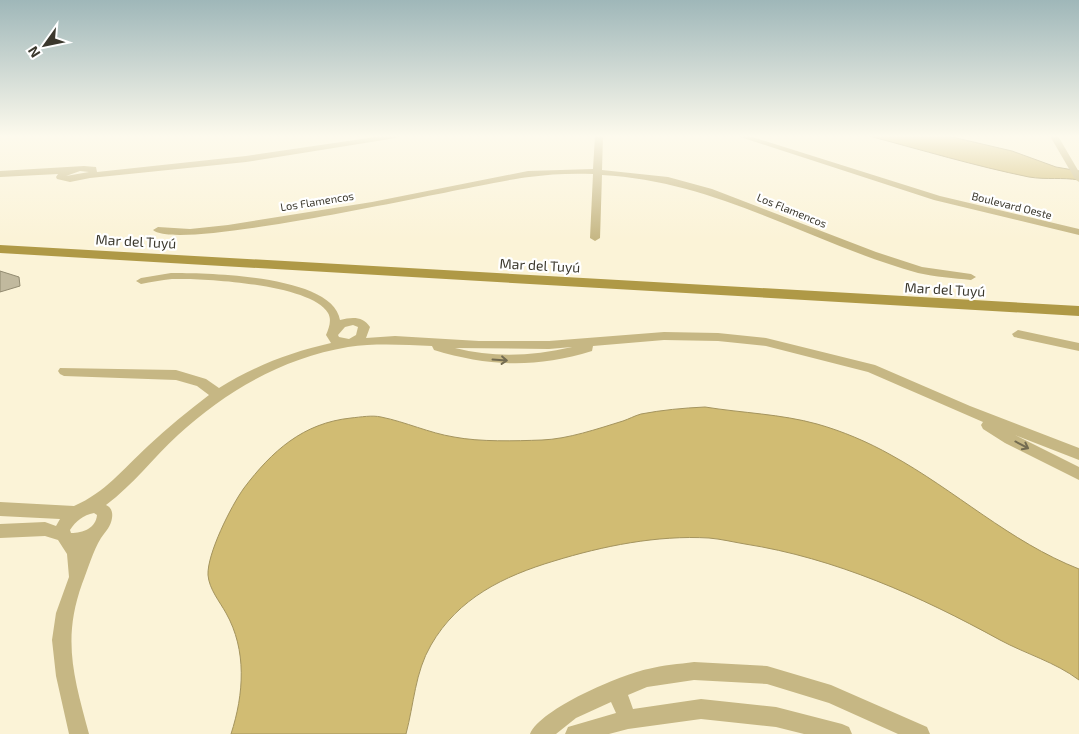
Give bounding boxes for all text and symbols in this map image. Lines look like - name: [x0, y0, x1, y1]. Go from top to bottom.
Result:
- north arrow: [20, 20, 70, 70]
- text: N: [24, 43, 44, 61]
- street label: Los Flamencos: [279, 189, 355, 213]
- street label: Boulevard Oeste: [971, 189, 1054, 221]
- street label: Los Flamencos: [755, 190, 829, 230]
- street label: Mar del Tuyú: [95, 230, 177, 252]
- street label: Mar del Tuyú: [499, 254, 581, 276]
- street label: Mar del Tuyú: [904, 278, 986, 300]
- one-way arrow: [492, 355, 508, 365]
- one-way arrow: [1014, 440, 1029, 450]

